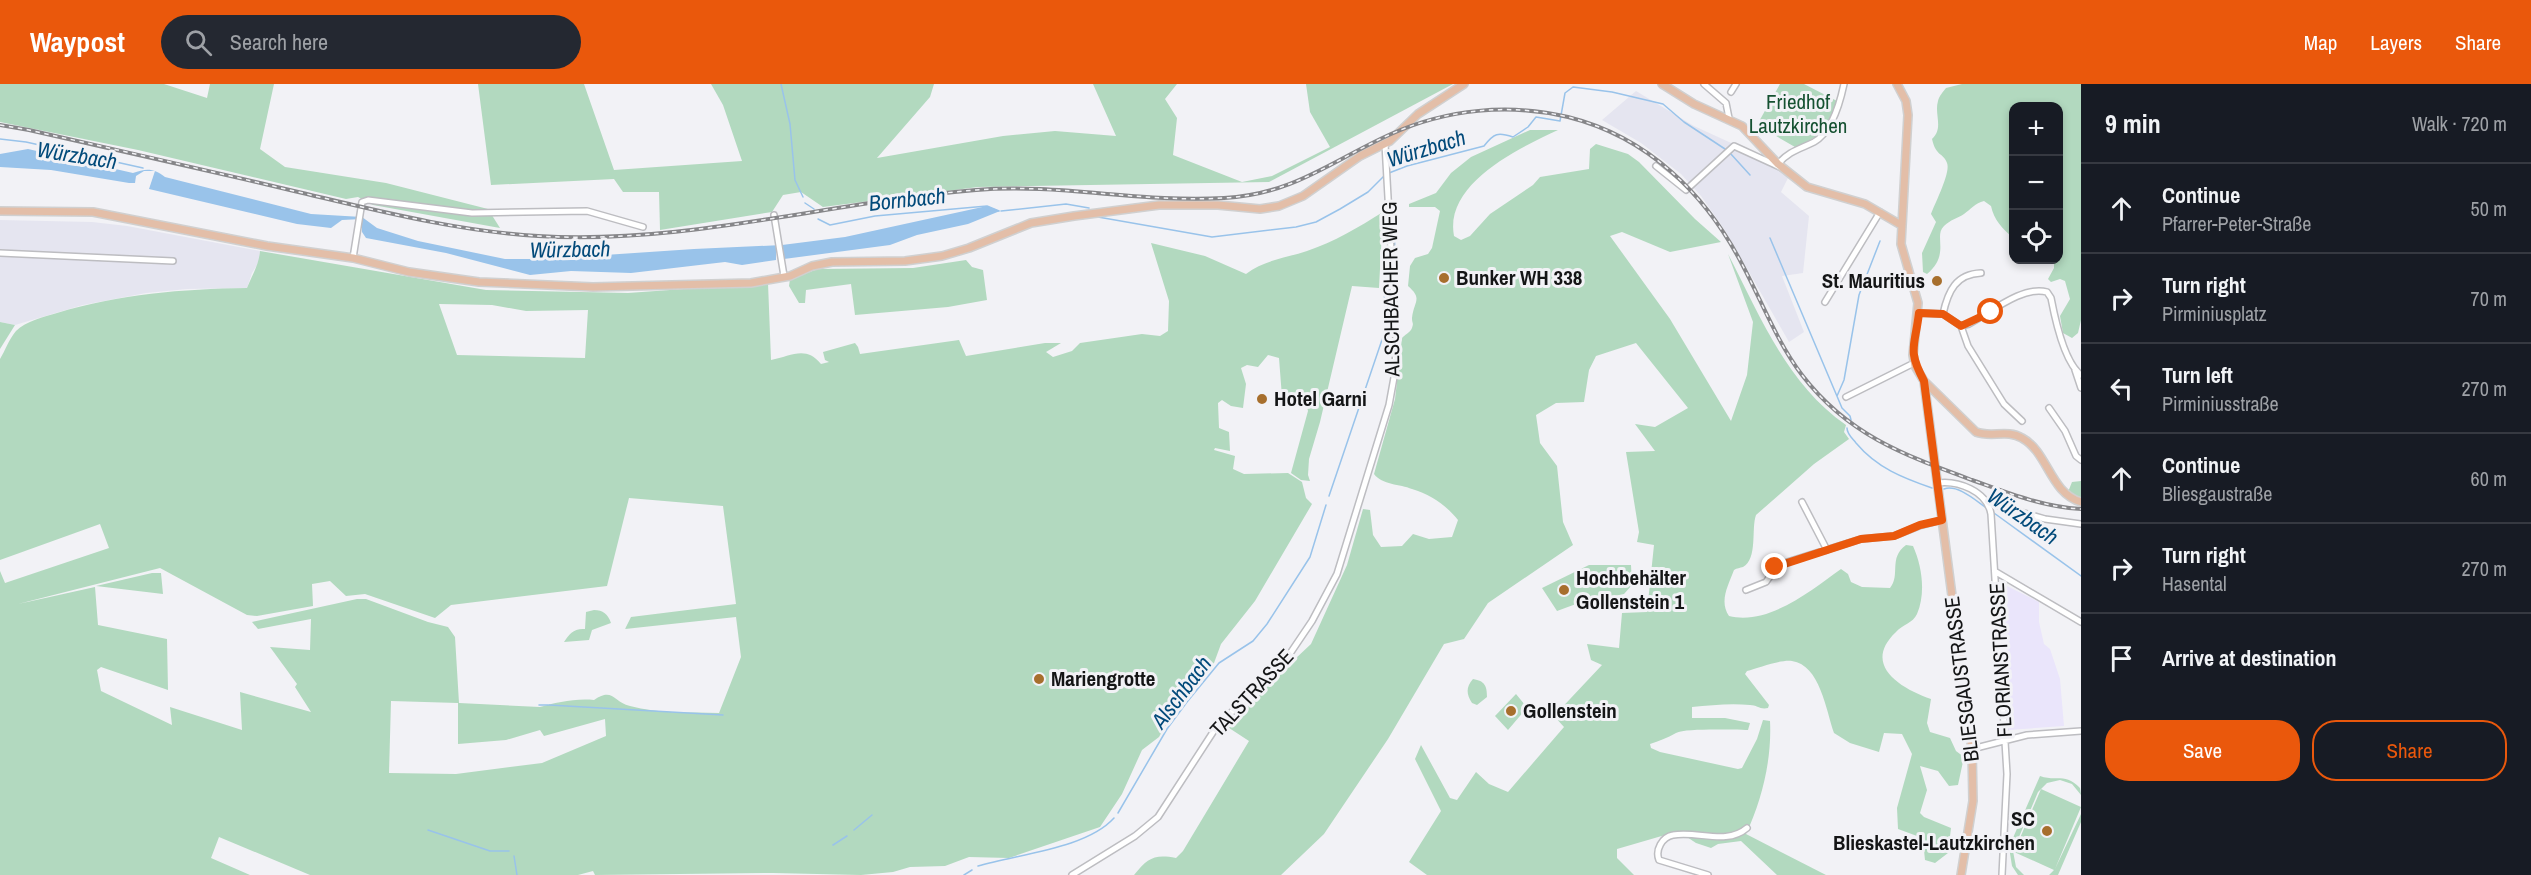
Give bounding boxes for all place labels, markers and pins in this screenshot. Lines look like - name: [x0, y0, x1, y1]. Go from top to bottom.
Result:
- place label: Bunker WH 338: [1456, 263, 1582, 292]
- place label: St. Mauritius: [1822, 266, 1925, 295]
- marker: Bunker WH 338: [1437, 271, 1451, 285]
- marker: St. Mauritius: [1930, 274, 1944, 288]
- place label: Hotel Garni: [1274, 384, 1367, 413]
- marker: Hotel Garni: [1255, 392, 1269, 406]
- place label: Hochbehälter Gollenstein 1: [1576, 563, 1686, 616]
- marker: Hochbehälter Gollenstein 1: [1557, 583, 1571, 597]
- place label: Mariengrotte: [1051, 664, 1155, 693]
- marker: Mariengrotte: [1032, 672, 1046, 686]
- place label: Gollenstein: [1523, 696, 1617, 725]
- marker: Gollenstein: [1504, 704, 1518, 718]
- place label: SC Blieskastel-Lautzkirchen: [1833, 804, 2035, 857]
- marker: SC Blieskastel-Lautzkirchen: [2040, 824, 2054, 838]

